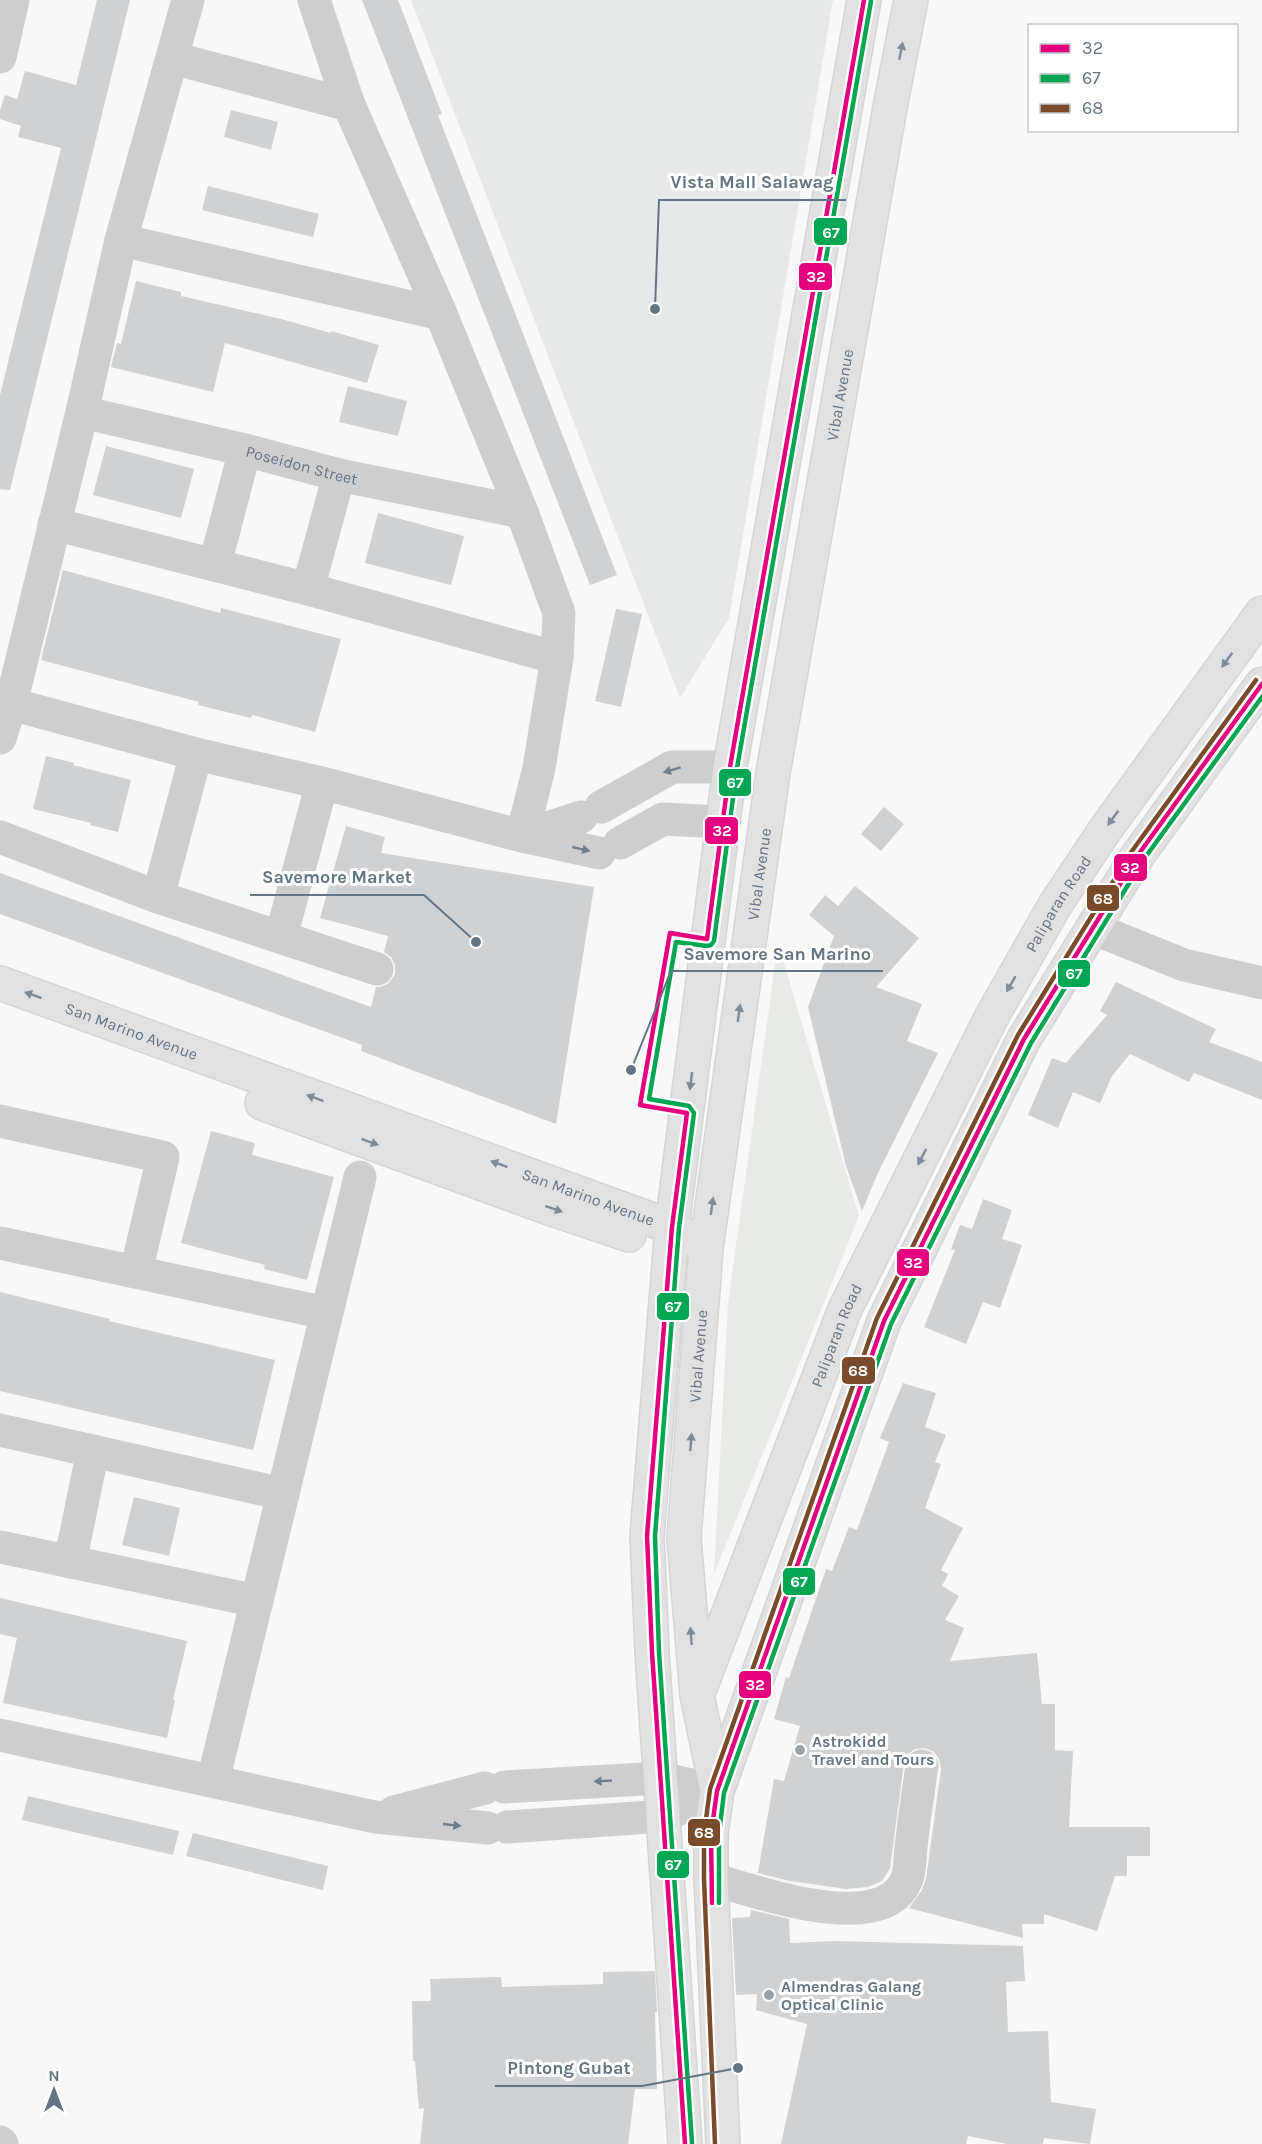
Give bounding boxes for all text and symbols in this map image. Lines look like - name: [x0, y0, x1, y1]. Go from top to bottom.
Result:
- legend: [1028, 24, 1238, 132]
- text: 32: [1082, 37, 1103, 59]
- one-way arrow: [897, 42, 906, 61]
- text: 67: [1082, 67, 1101, 89]
- text: 68: [1082, 97, 1103, 119]
- callout: Vista Mall Salawag: [659, 164, 846, 200]
- text: Vista Mall Salawag: [671, 171, 834, 193]
- line badge: 67: [813, 217, 848, 246]
- text: 67: [822, 223, 840, 242]
- line badge: 32: [798, 262, 833, 291]
- text: 32: [806, 267, 826, 286]
- street label: Vibal Avenue: [822, 347, 857, 442]
- street label: Poseidon Street: [244, 441, 359, 488]
- one-way arrow: [1221, 651, 1233, 667]
- one-way arrow: [663, 766, 681, 775]
- line badge: 67: [718, 768, 752, 797]
- text: 67: [726, 773, 744, 792]
- one-way arrow: [1108, 810, 1120, 825]
- line badge: 32: [704, 816, 739, 845]
- text: 32: [712, 821, 732, 840]
- street label: Vibal Avenue: [743, 827, 775, 922]
- one-way arrow: [572, 845, 591, 855]
- street label: Paliparan Road: [1021, 852, 1095, 955]
- line badge: 32: [1113, 853, 1148, 882]
- text: 32: [1120, 858, 1140, 877]
- callout: Savemore Market: [250, 859, 424, 895]
- text: Savemore Market: [262, 866, 412, 888]
- line badge: 68: [1086, 884, 1120, 912]
- text: 68: [1093, 889, 1113, 908]
- callout: Savemore San Marino: [671, 935, 883, 971]
- text: Savemore San Marino: [683, 943, 871, 965]
- line badge: 67: [1057, 959, 1091, 988]
- text: 67: [1065, 964, 1083, 983]
- one-way arrow: [1006, 975, 1016, 992]
- one-way arrow: [24, 990, 42, 1000]
- street label: San Marino Avenue: [63, 998, 201, 1064]
- one-way arrow: [735, 1003, 744, 1022]
- one-way arrow: [686, 1071, 696, 1090]
- one-way arrow: [306, 1092, 324, 1102]
- one-way arrow: [362, 1138, 380, 1148]
- one-way arrow: [917, 1148, 927, 1166]
- one-way arrow: [490, 1159, 508, 1169]
- street label: San Marino Avenue: [519, 1164, 657, 1229]
- one-way arrow: [707, 1196, 717, 1215]
- one-way arrow: [545, 1205, 563, 1215]
- line badge: 32: [896, 1248, 930, 1277]
- text: 32: [903, 1253, 923, 1272]
- street label: Paliparan Road: [807, 1280, 866, 1390]
- line badge: 67: [656, 1292, 690, 1321]
- text: 67: [664, 1297, 682, 1316]
- street label: Vibal Avenue: [685, 1309, 711, 1403]
- line badge: 68: [841, 1356, 876, 1385]
- text: 68: [848, 1361, 868, 1380]
- one-way arrow: [686, 1432, 696, 1451]
- line badge: 67: [782, 1567, 816, 1596]
- text: 67: [790, 1572, 808, 1591]
- one-way arrow: [686, 1627, 696, 1646]
- line badge: 32: [738, 1670, 772, 1699]
- text: 32: [745, 1675, 765, 1694]
- place label: Astrokidd Travel and Tours: [812, 1732, 935, 1769]
- marker: Astrokidd Travel and Tours: [793, 1743, 807, 1757]
- one-way arrow: [593, 1777, 612, 1786]
- line badge: 68: [687, 1818, 721, 1847]
- one-way arrow: [443, 1820, 462, 1830]
- text: 68: [694, 1823, 714, 1842]
- line badge: 67: [656, 1850, 690, 1879]
- text: 67: [664, 1855, 682, 1874]
- place label: Almendras Galang Optical Clinic: [781, 1977, 921, 2014]
- marker: Almendras Galang Optical Clinic: [762, 1988, 776, 2002]
- callout: Pintong Gubat: [495, 2050, 642, 2086]
- text: Pintong Gubat: [507, 2057, 631, 2079]
- north arrow: [24, 2060, 84, 2120]
- text: N: [48, 2066, 60, 2085]

